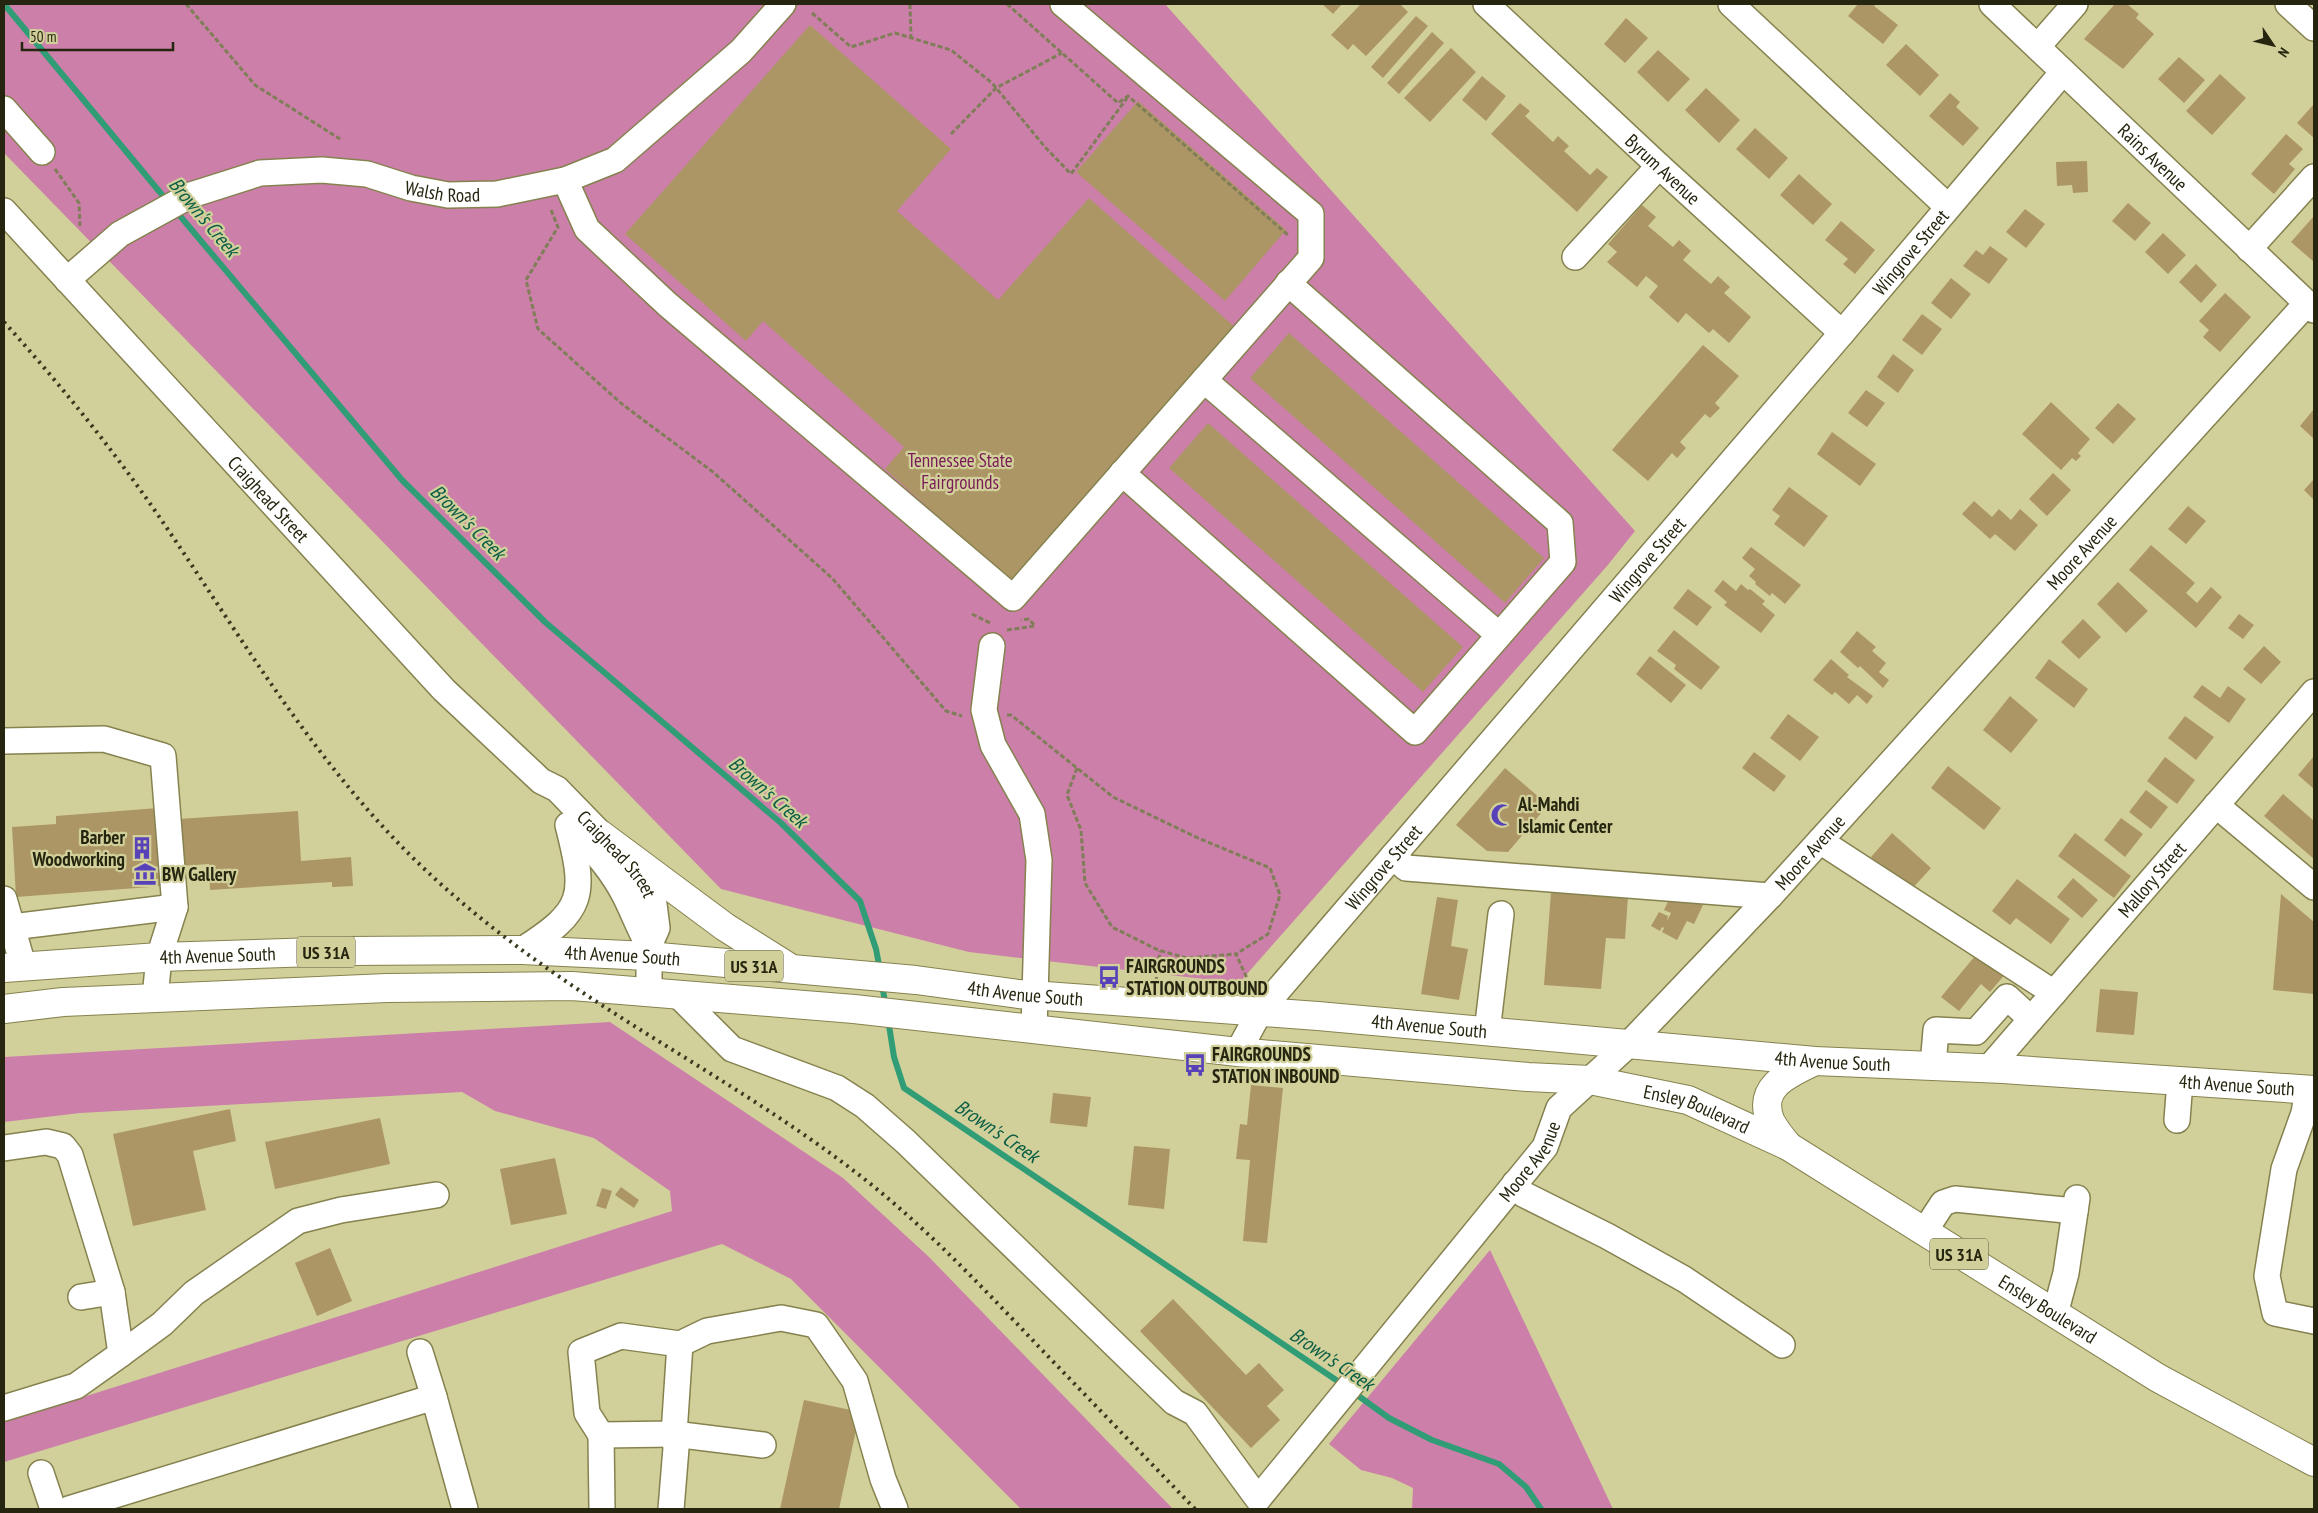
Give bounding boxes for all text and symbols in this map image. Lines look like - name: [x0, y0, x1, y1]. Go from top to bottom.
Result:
- scale bar: [22, 20, 174, 52]
- north arrow: [2248, 20, 2298, 70]
- text: 50 m: [30, 27, 56, 46]
- text: N: [2274, 44, 2293, 61]
- street label: Rains Avenue: [2113, 118, 2193, 196]
- street label: Byrum Avenue: [1620, 129, 1705, 210]
- water label: Brown's Creek: [163, 172, 246, 264]
- street label: Walsh Road: [403, 175, 480, 207]
- street label: Wingrove Street: [1867, 204, 1954, 300]
- park label: Tennessee State Fairgrounds: [907, 448, 1013, 494]
- street label: Craighead Street: [223, 451, 315, 548]
- water label: Brown's Creek: [425, 479, 513, 567]
- street label: Moore Avenue: [2041, 509, 2122, 595]
- street label: Wingrove Street: [1604, 512, 1691, 608]
- water label: Brown's Creek: [723, 751, 814, 835]
- place label: Al-Mahdi Islamic Center: [1517, 792, 1613, 838]
- mosque icon: Al-Mahdi Islamic Center: [1489, 802, 1515, 828]
- street label: Craighead Street: [572, 805, 662, 902]
- street label: Moore Avenue: [1770, 809, 1850, 895]
- street label: Wingrove Street: [1340, 819, 1427, 915]
- place label: Barber Woodworking: [32, 825, 125, 871]
- building icon: Barber Woodworking: [129, 835, 155, 861]
- street label: Mallory Street: [2113, 836, 2192, 922]
- museum icon: BW Gallery: [132, 861, 158, 887]
- place label: BW Gallery: [162, 862, 236, 886]
- road number: US 31A: [297, 936, 355, 968]
- street label: 4th Avenue South: [564, 940, 681, 971]
- street label: 4th Avenue South: [159, 941, 276, 969]
- road number: US 31A: [725, 950, 783, 981]
- place label: FAIRGROUNDS STATION OUTBOUND: [1126, 954, 1268, 1000]
- bus stop icon: FAIRGROUNDS STATION OUTBOUND: [1096, 964, 1122, 990]
- street label: 4th Avenue South: [966, 975, 1084, 1011]
- street label: 4th Avenue South: [1370, 1009, 1488, 1043]
- place label: FAIRGROUNDS STATION INBOUND: [1212, 1042, 1339, 1088]
- street label: 4th Avenue South: [1774, 1045, 1891, 1076]
- bus stop icon: FAIRGROUNDS STATION INBOUND: [1182, 1052, 1208, 1078]
- street label: 4th Avenue South: [2178, 1069, 2295, 1101]
- street label: Ensley Boulevard: [1642, 1079, 1753, 1139]
- water label: Brown's Creek: [950, 1093, 1046, 1170]
- street label: Moore Avenue: [1494, 1118, 1565, 1206]
- road number: US 31A: [1930, 1238, 1988, 1270]
- street label: Ensley Boulevard: [1994, 1269, 2101, 1349]
- water label: Brown's Creek: [1285, 1321, 1381, 1398]

